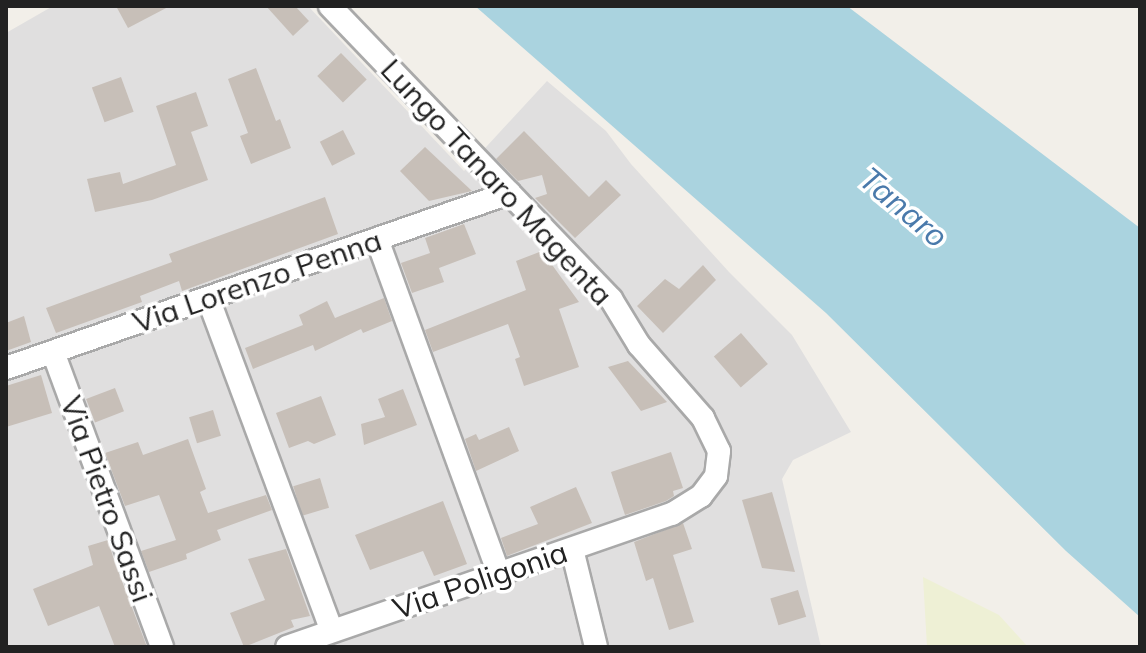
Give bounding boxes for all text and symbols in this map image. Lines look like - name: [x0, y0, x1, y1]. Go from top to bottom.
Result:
- street label: Lungo Tanaro Magenta: [374, 52, 620, 312]
- water label: Tanaro: [852, 159, 956, 255]
- street label: Via Lorenzo Penna: [128, 222, 386, 340]
- street label: Via Pietro Sassi: [53, 391, 161, 607]
- street label: Via Poligonia: [388, 533, 572, 627]

